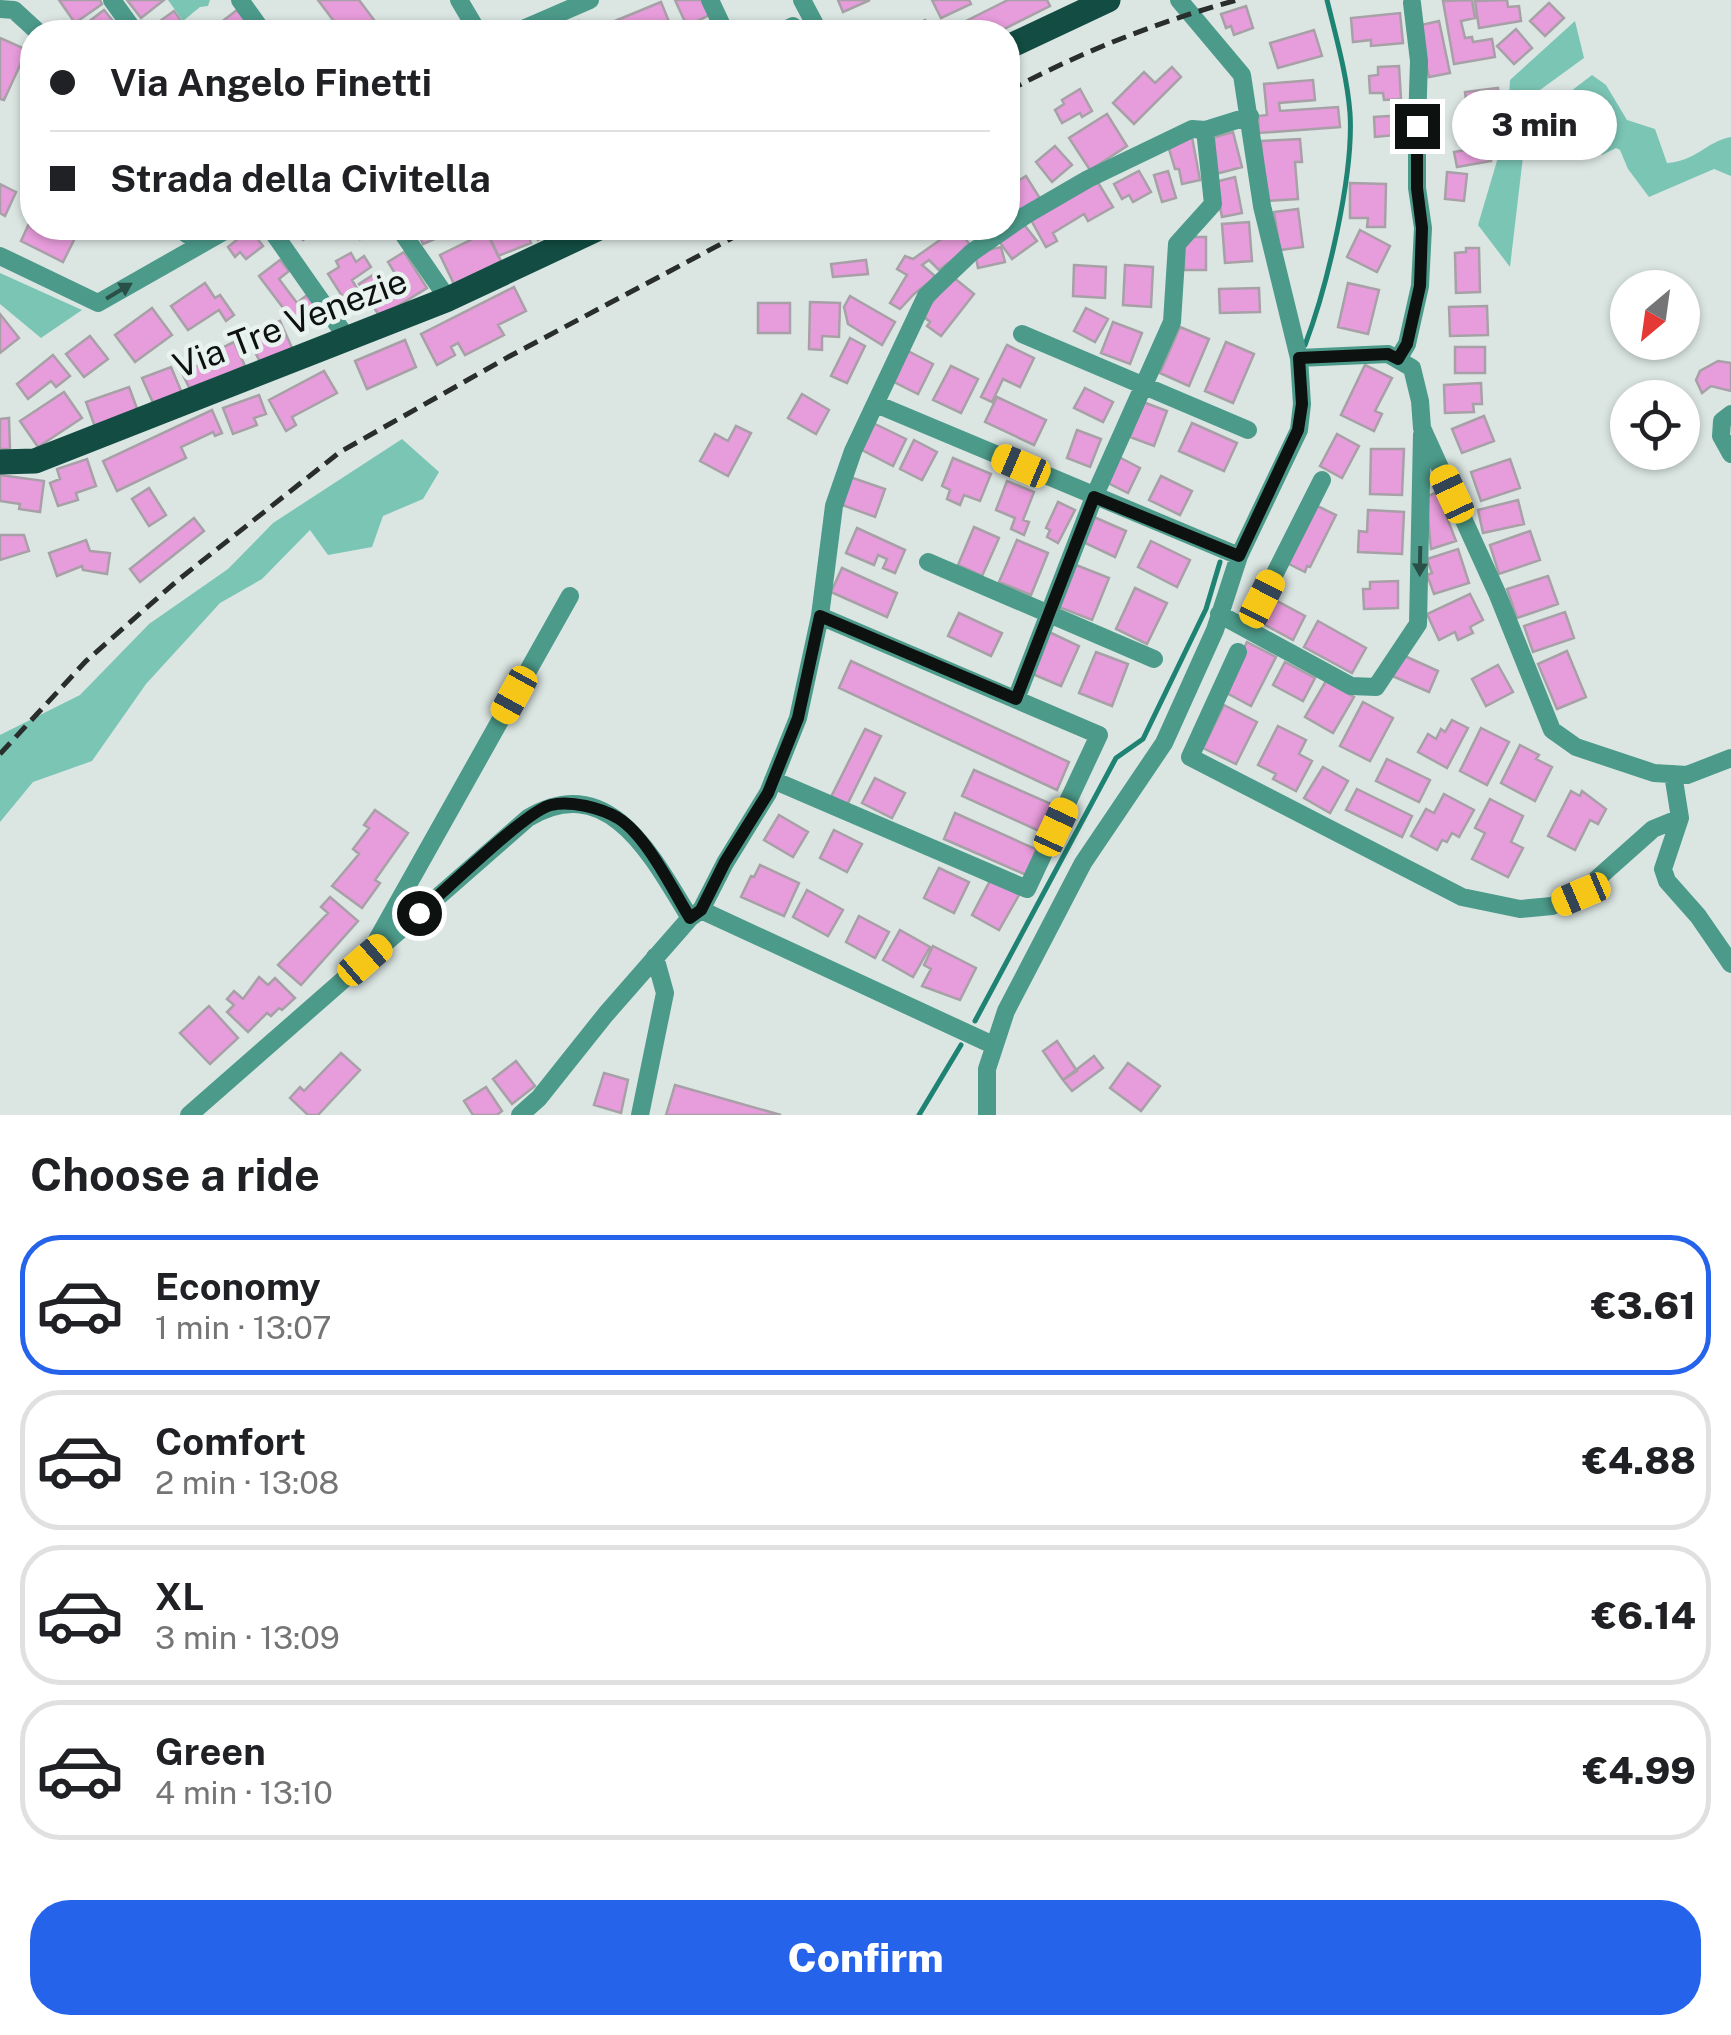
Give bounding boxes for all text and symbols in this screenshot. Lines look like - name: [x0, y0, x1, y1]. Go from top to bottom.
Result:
- text: Via Angelo Finetti: [110, 60, 432, 105]
- callout: 3 min: [1452, 91, 1617, 161]
- route end: [1395, 104, 1440, 149]
- text: 3 min: [1492, 106, 1577, 143]
- text: Strada della Civitella: [110, 156, 491, 201]
- street label: Via Tre Venezie: [167, 260, 413, 386]
- north arrow: [1610, 270, 1700, 360]
- map controls: [1610, 270, 1700, 470]
- one-way arrow: [104, 283, 133, 300]
- button: locate: [1610, 380, 1700, 470]
- car: [988, 440, 1054, 492]
- car: [1426, 460, 1478, 528]
- one-way arrow: [1411, 545, 1427, 577]
- car: [1235, 565, 1289, 633]
- car: [486, 661, 542, 729]
- car: [1030, 793, 1082, 861]
- car: [1548, 868, 1614, 920]
- route start: [397, 891, 442, 936]
- car: [333, 929, 397, 991]
- text: Choose a ride: [30, 1148, 320, 1201]
- icon: car: [35, 1260, 125, 1350]
- text: Economy: [155, 1264, 321, 1309]
- text: €3.61: [1591, 1283, 1696, 1328]
- text: 1 min · 13:07: [155, 1309, 331, 1346]
- icon: car: [35, 1415, 125, 1505]
- text: Comfort: [155, 1419, 306, 1464]
- text: €4.88: [1582, 1438, 1696, 1483]
- text: 2 min · 13:08: [155, 1464, 339, 1501]
- icon: car: [35, 1570, 125, 1660]
- text: XL: [155, 1574, 204, 1619]
- text: €6.14: [1591, 1593, 1696, 1638]
- text: 3 min · 13:09: [155, 1619, 340, 1656]
- icon: car: [35, 1725, 125, 1815]
- text: Green: [155, 1729, 266, 1774]
- text: €4.99: [1583, 1748, 1696, 1793]
- text: 4 min · 13:10: [155, 1774, 333, 1811]
- button: Confirm: [30, 1900, 1701, 2015]

